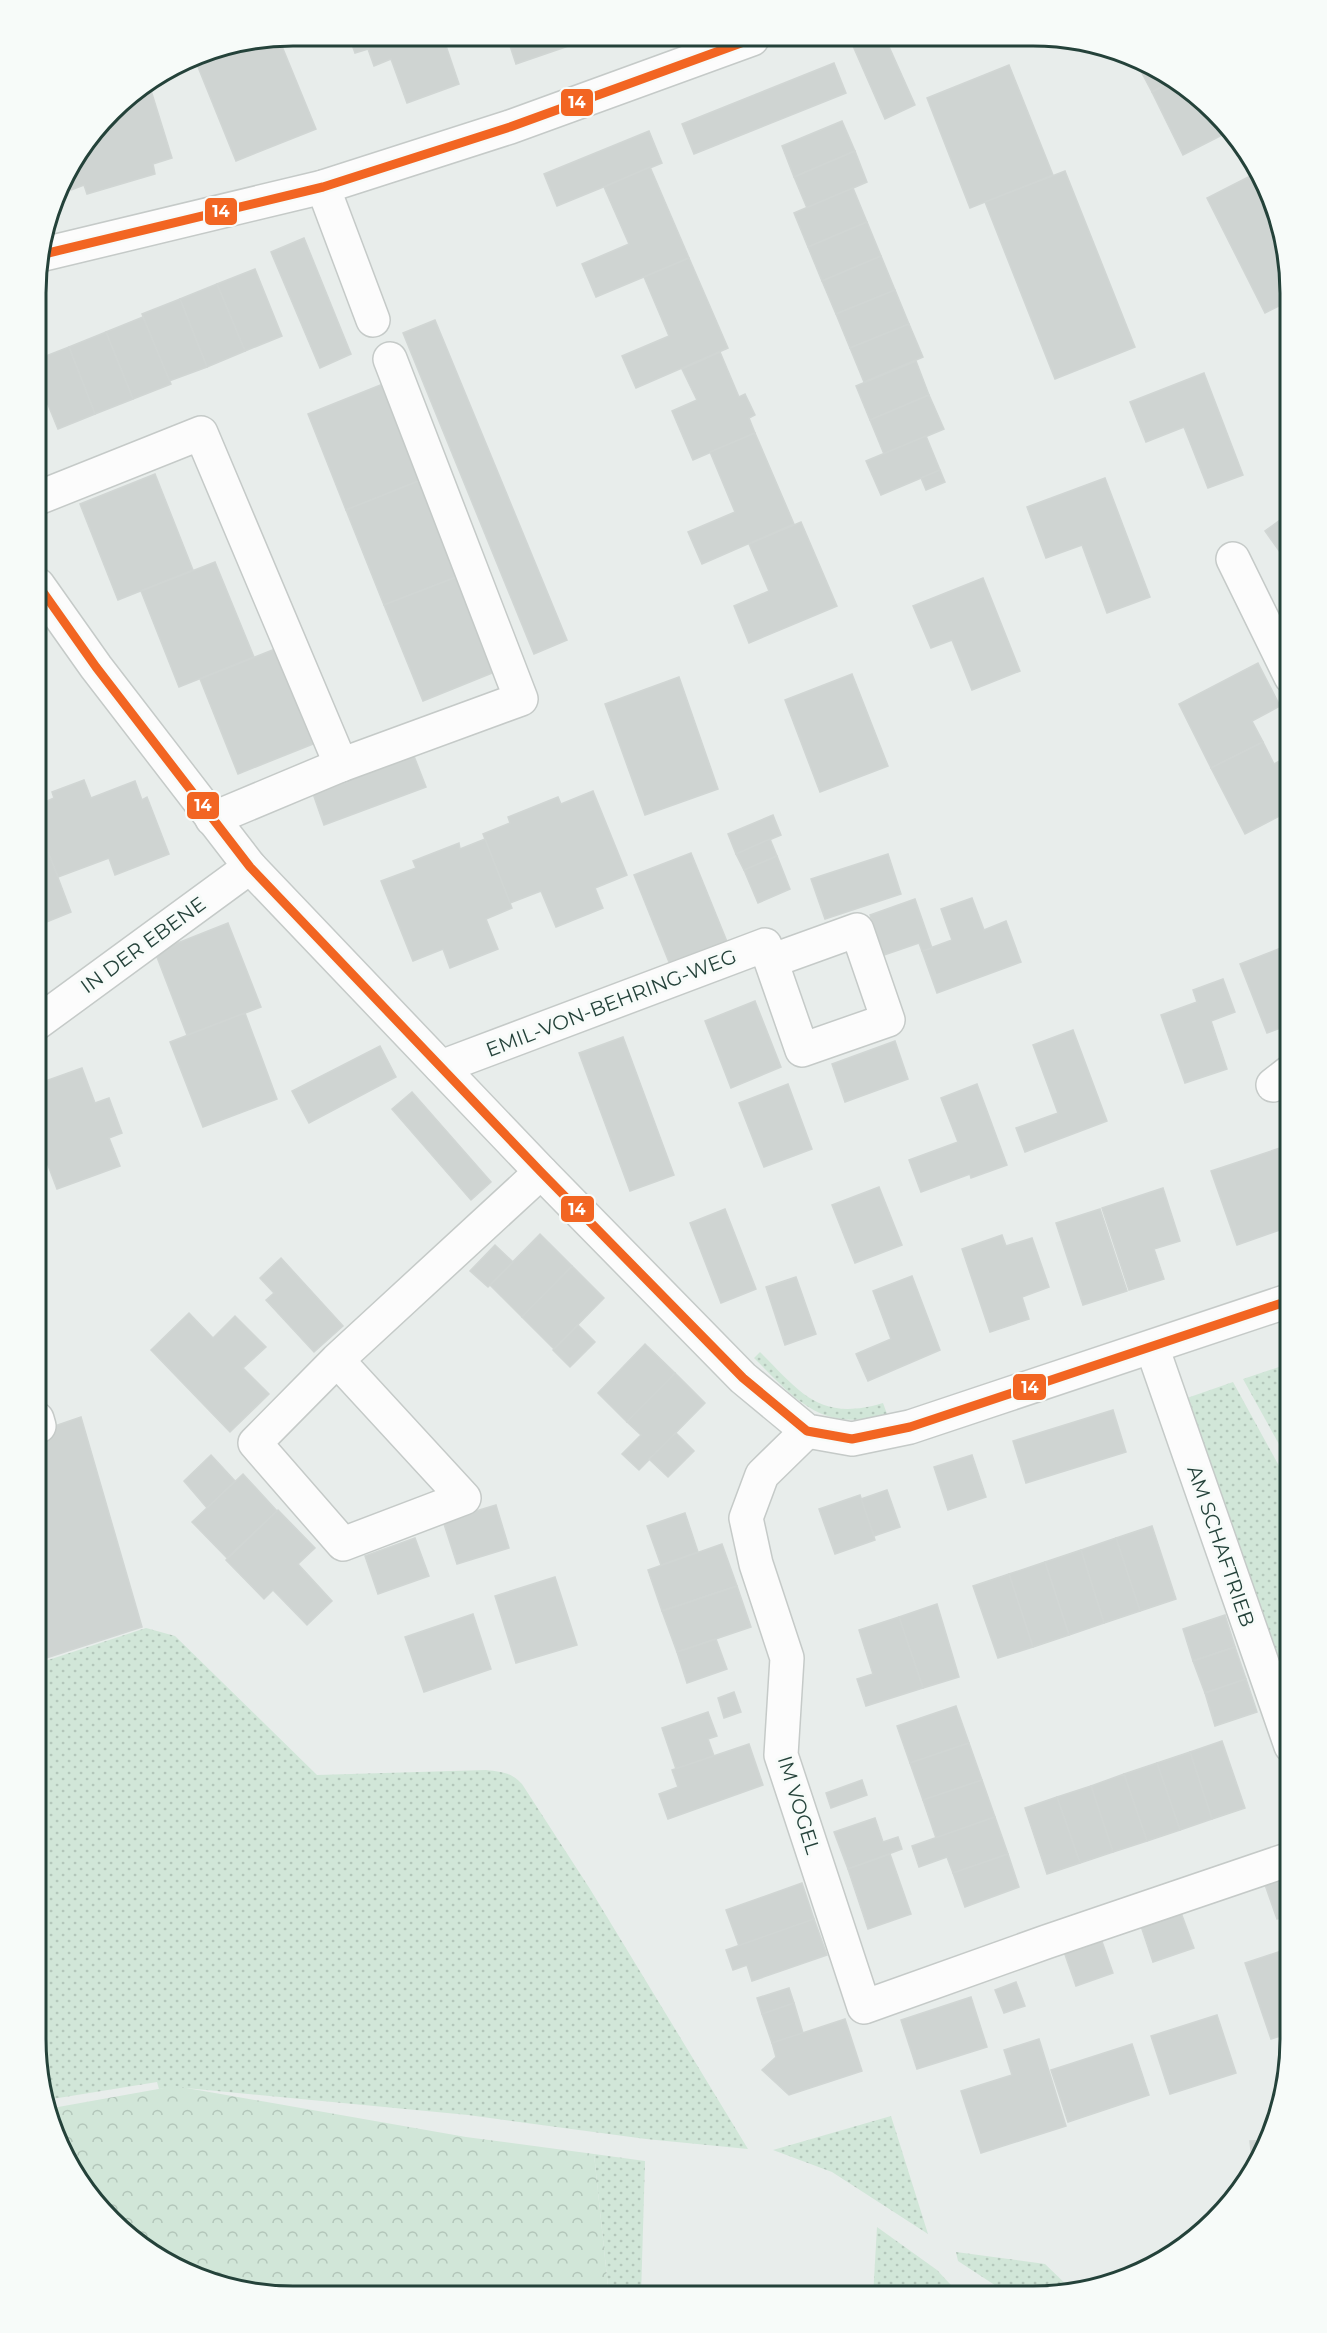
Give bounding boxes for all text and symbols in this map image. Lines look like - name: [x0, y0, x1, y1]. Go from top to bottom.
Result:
- line badge: 14: [560, 88, 594, 117]
- text: 14: [568, 93, 586, 112]
- line badge: 14: [204, 197, 238, 226]
- text: 14: [212, 202, 230, 221]
- line badge: 14: [186, 791, 220, 820]
- text: 14: [194, 796, 212, 815]
- street label: IN DER EBENE: [76, 892, 210, 998]
- street label: EMIL-VON-BEHRING-WEG: [482, 944, 740, 1062]
- line badge: 14: [560, 1195, 595, 1223]
- text: 14: [568, 1200, 586, 1219]
- line badge: 14: [1012, 1373, 1047, 1401]
- text: 14: [1021, 1378, 1039, 1397]
- street label: AM SCHAFTRIEB: [1182, 1462, 1260, 1630]
- street label: IM VOGEL: [773, 1753, 825, 1857]

